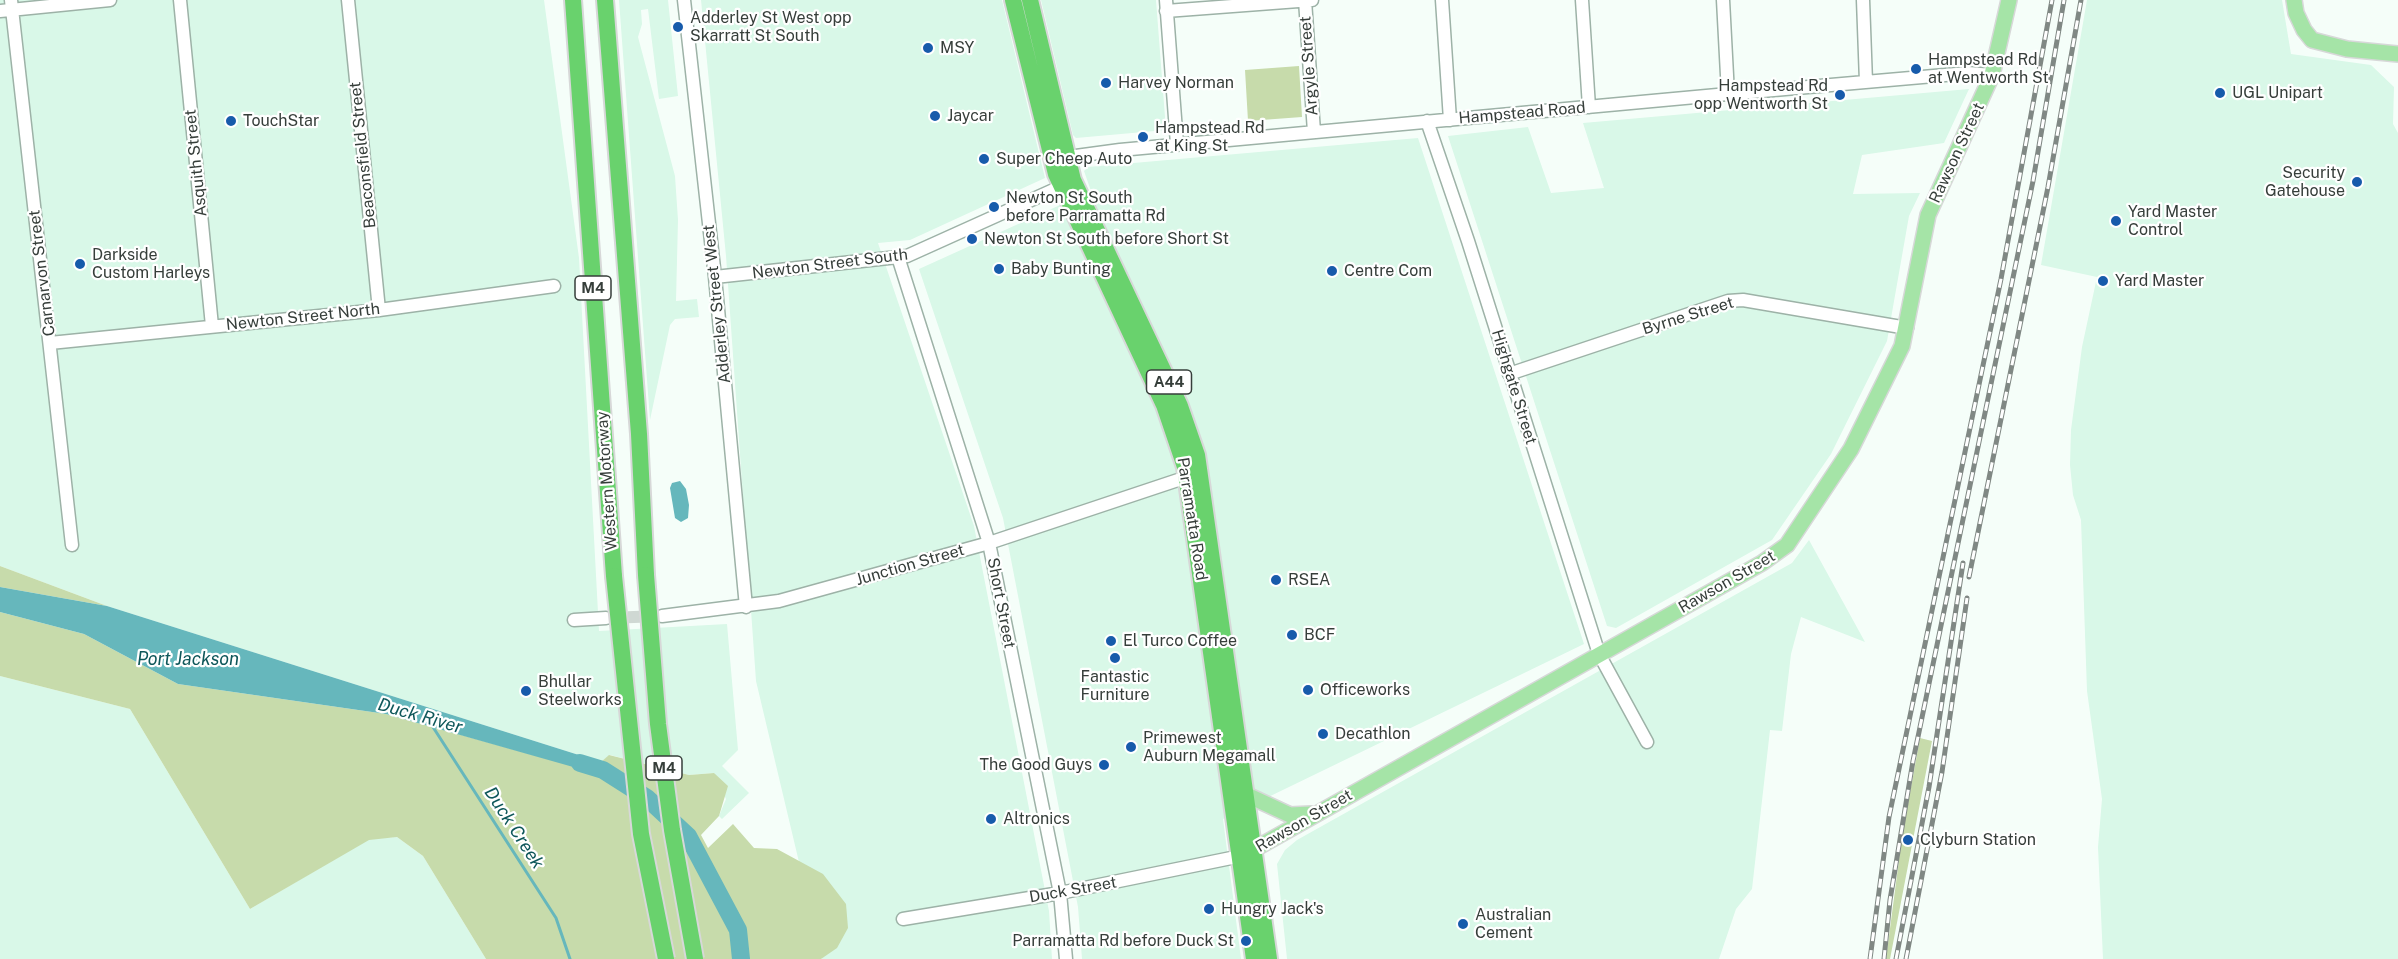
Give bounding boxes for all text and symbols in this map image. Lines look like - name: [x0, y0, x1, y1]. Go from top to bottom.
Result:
- place label: Adderley St West opp Skarratt St South: [690, 8, 852, 46]
- street label: Argyle Street: [1296, 15, 1322, 117]
- marker: Adderley St West opp Skarratt St South: [671, 20, 685, 34]
- place label: MSY: [940, 38, 974, 58]
- marker: MSY: [921, 41, 935, 55]
- place label: Hampstead Rd at Wentworth St: [1928, 50, 2049, 88]
- marker: Hampstead Rd at Wentworth St: [1909, 62, 1923, 76]
- place label: Harvey Norman: [1118, 73, 1234, 93]
- marker: Harvey Norman: [1099, 76, 1113, 90]
- place label: Hampstead Rd opp Wentworth St: [1694, 76, 1828, 114]
- street label: Beaconsfield Street: [346, 81, 380, 229]
- place label: UGL Unipart: [2232, 83, 2323, 103]
- marker: UGL Unipart: [2213, 86, 2227, 100]
- marker: Hampstead Rd opp Wentworth St: [1833, 88, 1847, 102]
- street label: Hampstead Road: [1458, 98, 1586, 128]
- street label: Rawson Street: [1925, 100, 1989, 206]
- place label: Jaycar: [947, 106, 994, 126]
- street label: Asquith Street: [181, 108, 211, 218]
- marker: Jaycar: [928, 109, 942, 123]
- place label: TouchStar: [243, 111, 319, 131]
- marker: TouchStar: [224, 114, 238, 128]
- place label: Hampstead Rd at King St: [1155, 118, 1265, 156]
- marker: Hampstead Rd at King St: [1136, 130, 1150, 144]
- place label: Super Cheep Auto: [996, 149, 1132, 169]
- marker: Super Cheep Auto: [977, 152, 991, 166]
- place label: Security Gatehouse: [2265, 163, 2345, 201]
- marker: Security Gatehouse: [2350, 175, 2364, 189]
- place label: Newton St South before Parramatta Rd: [1006, 188, 1165, 226]
- marker: Newton St South before Parramatta Rd: [987, 200, 1001, 214]
- place label: Yard Master Control: [2128, 202, 2217, 240]
- street label: Carnarvon Street: [25, 209, 59, 337]
- marker: Yard Master Control: [2109, 214, 2123, 228]
- street label: Adderley Street West: [699, 224, 735, 384]
- place label: Newton St South before Short St: [984, 229, 1229, 249]
- marker: Newton St South before Short St: [965, 232, 979, 246]
- place label: Darkside Custom Harleys: [92, 245, 210, 283]
- street label: Newton Street South: [751, 245, 909, 283]
- marker: Darkside Custom Harleys: [73, 257, 87, 271]
- place label: Baby Bunting: [1011, 259, 1111, 279]
- place label: Centre Com: [1344, 261, 1432, 281]
- marker: Baby Bunting: [992, 262, 1006, 276]
- marker: Centre Com: [1325, 264, 1339, 278]
- place label: Yard Master: [2115, 271, 2204, 291]
- marker: Yard Master: [2096, 274, 2110, 288]
- road number: M4: [575, 276, 611, 300]
- street label: Byrne Street: [1640, 293, 1736, 339]
- street label: Newton Street North: [225, 299, 381, 335]
- street label: Highgate Street: [1487, 327, 1541, 447]
- road number: A44: [1146, 370, 1192, 394]
- street label: Western Motorway: [593, 411, 621, 551]
- street label: Parramatta Road: [1173, 456, 1211, 582]
- street label: Junction Street: [853, 540, 967, 590]
- street label: Rawson Street: [1675, 547, 1779, 617]
- street label: Short Street: [983, 556, 1019, 650]
- place label: RSEA: [1288, 570, 1330, 590]
- marker: RSEA: [1269, 573, 1283, 587]
- place label: BCF: [1304, 625, 1335, 645]
- marker: BCF: [1285, 628, 1299, 642]
- place label: El Turco Coffee: [1123, 631, 1237, 651]
- marker: El Turco Coffee: [1104, 634, 1118, 648]
- water label: Port Jackson: [137, 648, 239, 670]
- marker: Fantastic Furniture: [1108, 651, 1122, 665]
- place label: Fantastic Furniture: [1081, 667, 1149, 705]
- place label: Bhullar Steelworks: [538, 672, 622, 710]
- place label: Officeworks: [1320, 680, 1410, 700]
- marker: Officeworks: [1301, 683, 1315, 697]
- marker: Bhullar Steelworks: [519, 684, 533, 698]
- water label: Duck River: [375, 694, 465, 738]
- place label: Decathlon: [1335, 724, 1410, 744]
- marker: Decathlon: [1316, 727, 1330, 741]
- place label: Primewest Auburn Megamall: [1143, 728, 1276, 766]
- marker: Primewest Auburn Megamall: [1124, 740, 1138, 754]
- place label: The Good Guys: [980, 755, 1092, 775]
- road number: M4: [646, 756, 682, 780]
- marker: The Good Guys: [1097, 758, 1111, 772]
- water label: Duck Creek: [479, 783, 549, 873]
- street label: Rawson Street: [1252, 786, 1356, 856]
- place label: Altronics: [1003, 809, 1070, 829]
- marker: Altronics: [984, 812, 998, 826]
- place label: Clyburn Station: [1920, 830, 2036, 850]
- marker: Clyburn Station: [1901, 833, 1915, 847]
- street label: Duck Street: [1028, 873, 1118, 907]
- place label: Hungry Jack's: [1221, 899, 1324, 919]
- marker: Hungry Jack's: [1202, 902, 1216, 916]
- place label: Australian Cement: [1475, 905, 1551, 943]
- marker: Australian Cement: [1456, 917, 1470, 931]
- place label: Parramatta Rd before Duck St: [1012, 931, 1234, 951]
- marker: Parramatta Rd before Duck St: [1239, 934, 1253, 948]

